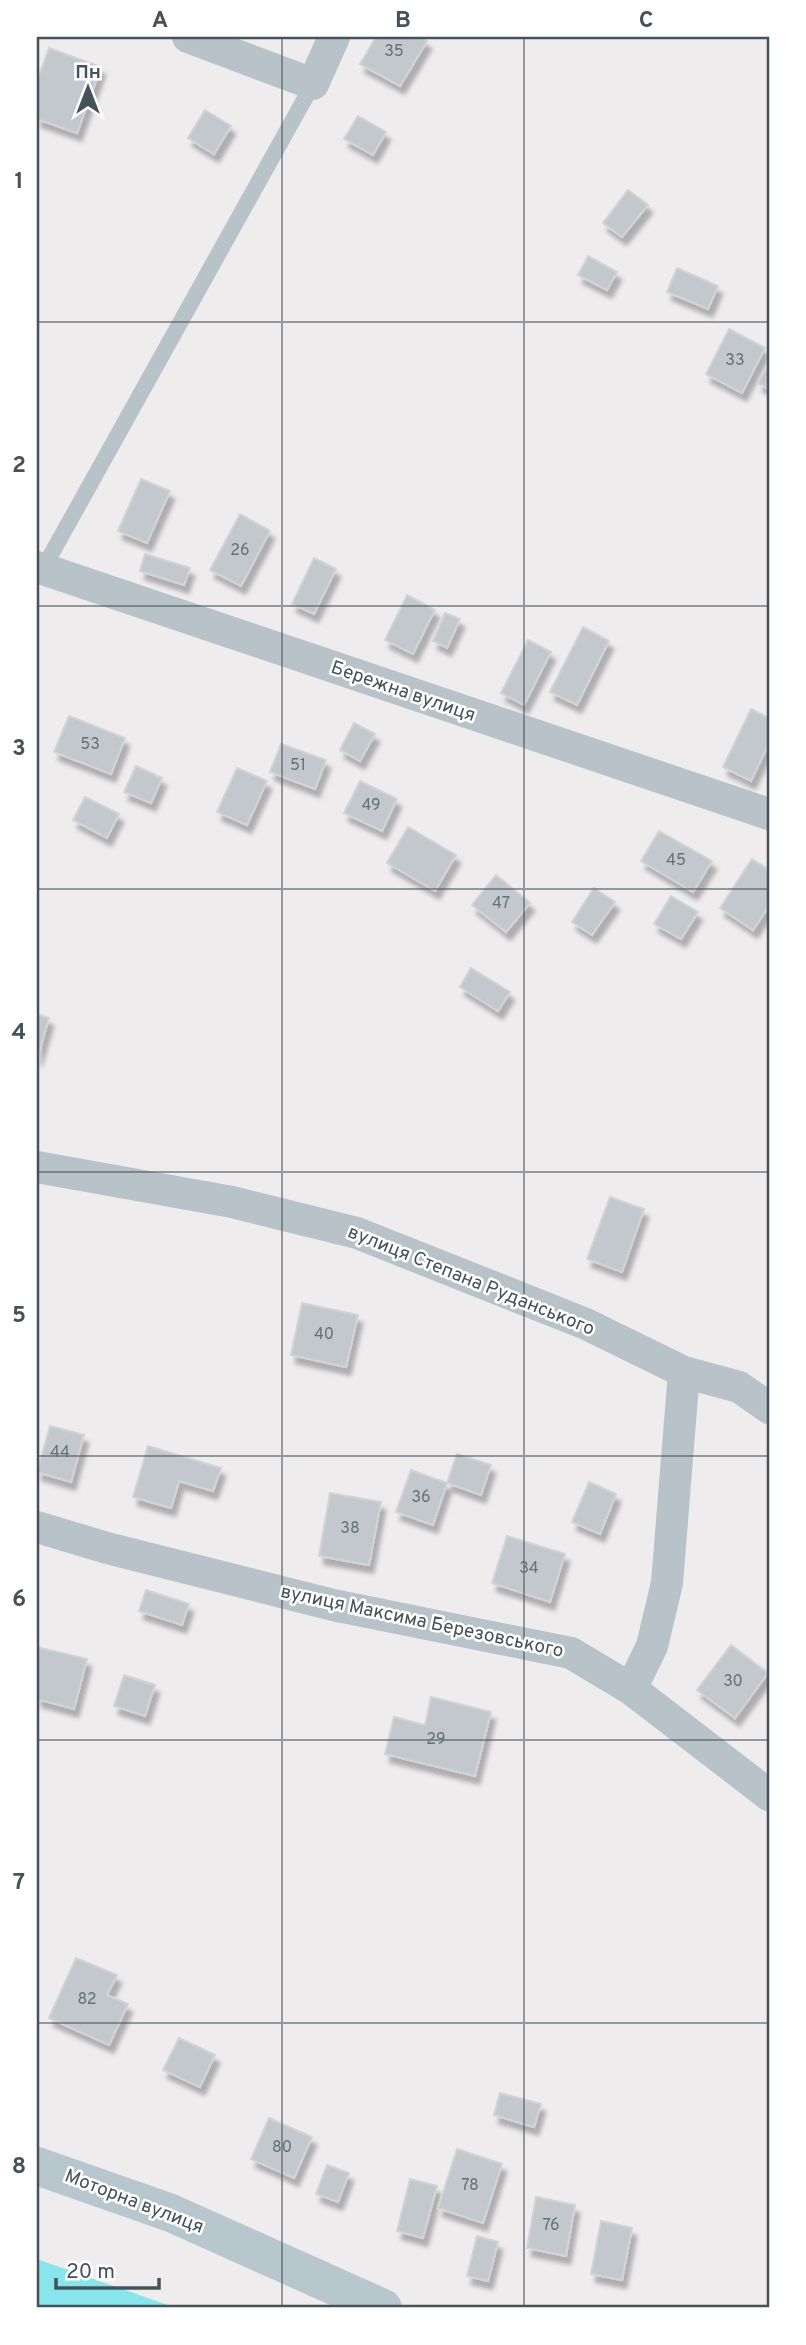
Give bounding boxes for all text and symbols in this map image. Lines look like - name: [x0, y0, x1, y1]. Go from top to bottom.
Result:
- text: A: [152, 7, 168, 36]
- text: B: [395, 7, 411, 36]
- text: C: [639, 7, 653, 36]
- house number: 35: [384, 42, 404, 62]
- north arrow: [52, 52, 122, 122]
- text: Пн: [75, 61, 101, 85]
- text: 1: [14, 168, 24, 197]
- house number: 33: [725, 351, 745, 371]
- text: 2: [12, 452, 26, 481]
- house number: 26: [230, 541, 250, 561]
- street label: Бережна вулиця: [328, 656, 478, 728]
- text: 3: [12, 735, 26, 764]
- house number: 53: [80, 735, 100, 755]
- house number: 51: [290, 756, 306, 776]
- house number: 49: [361, 796, 381, 816]
- house number: 45: [666, 851, 686, 871]
- house number: 47: [492, 894, 510, 914]
- text: 4: [12, 1019, 26, 1048]
- street label: вулиця Степана Руданського: [344, 1220, 598, 1342]
- text: 5: [12, 1302, 26, 1331]
- house number: 40: [314, 1325, 334, 1345]
- house number: 44: [50, 1443, 70, 1463]
- house number: 36: [411, 1488, 431, 1508]
- house number: 38: [340, 1519, 360, 1539]
- house number: 34: [519, 1559, 539, 1579]
- street label: вулиця Максима Березовського: [278, 1580, 566, 1664]
- text: 6: [12, 1586, 26, 1615]
- house number: 30: [723, 1672, 743, 1692]
- house number: 29: [426, 1730, 446, 1750]
- text: 7: [13, 1869, 25, 1898]
- house number: 82: [77, 1990, 97, 2010]
- house number: 80: [272, 2138, 292, 2158]
- text: 8: [12, 2153, 26, 2182]
- street label: Моторна вулиця: [61, 2164, 207, 2240]
- house number: 78: [461, 2176, 479, 2196]
- house number: 76: [542, 2216, 560, 2236]
- scale bar: [56, 2247, 159, 2291]
- text: 20 m: [66, 2259, 115, 2286]

